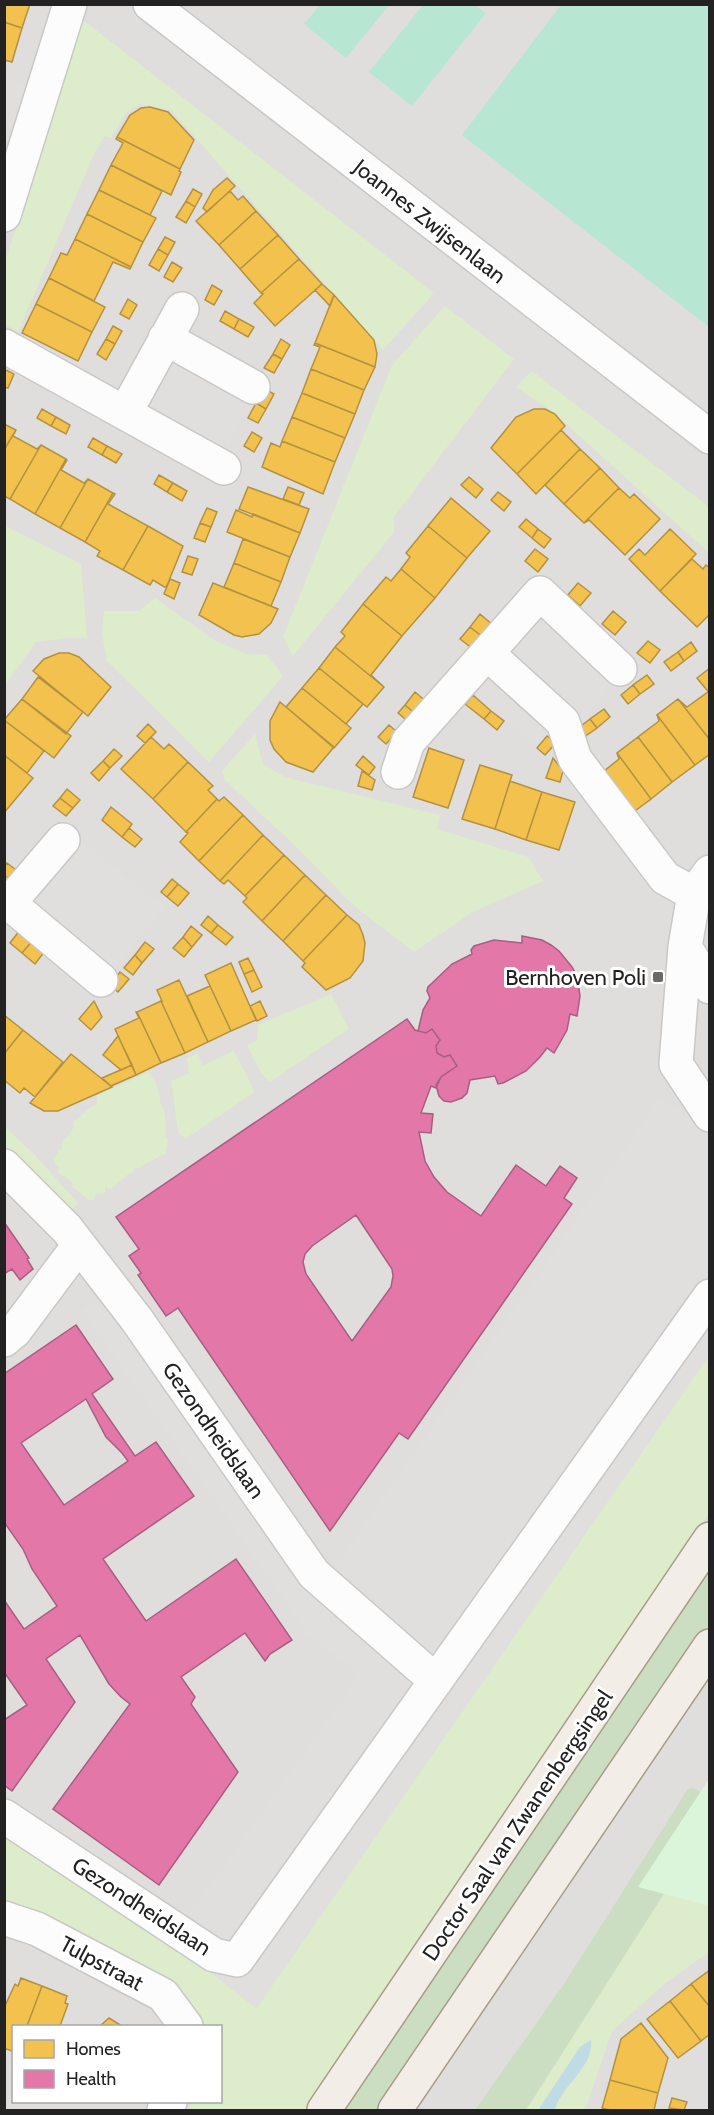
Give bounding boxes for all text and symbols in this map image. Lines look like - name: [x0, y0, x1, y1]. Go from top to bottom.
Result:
- street label: Joannes Zwijsenlaan: [347, 153, 511, 289]
- place label: Bernhoven Poli: [505, 964, 646, 991]
- marker: Bernhoven Poli: [651, 970, 665, 984]
- street label: Gezondheidslaan: [157, 1357, 271, 1504]
- street label: Doctor Saal van Zwanenbergsingel: [417, 1684, 619, 1966]
- street label: Gezondheidslaan: [67, 1851, 216, 1961]
- street label: Tulpstraat: [56, 1930, 149, 1997]
- legend: [12, 2025, 222, 2103]
- text: Homes: [66, 2038, 121, 2060]
- text: Health: [66, 2068, 116, 2090]

